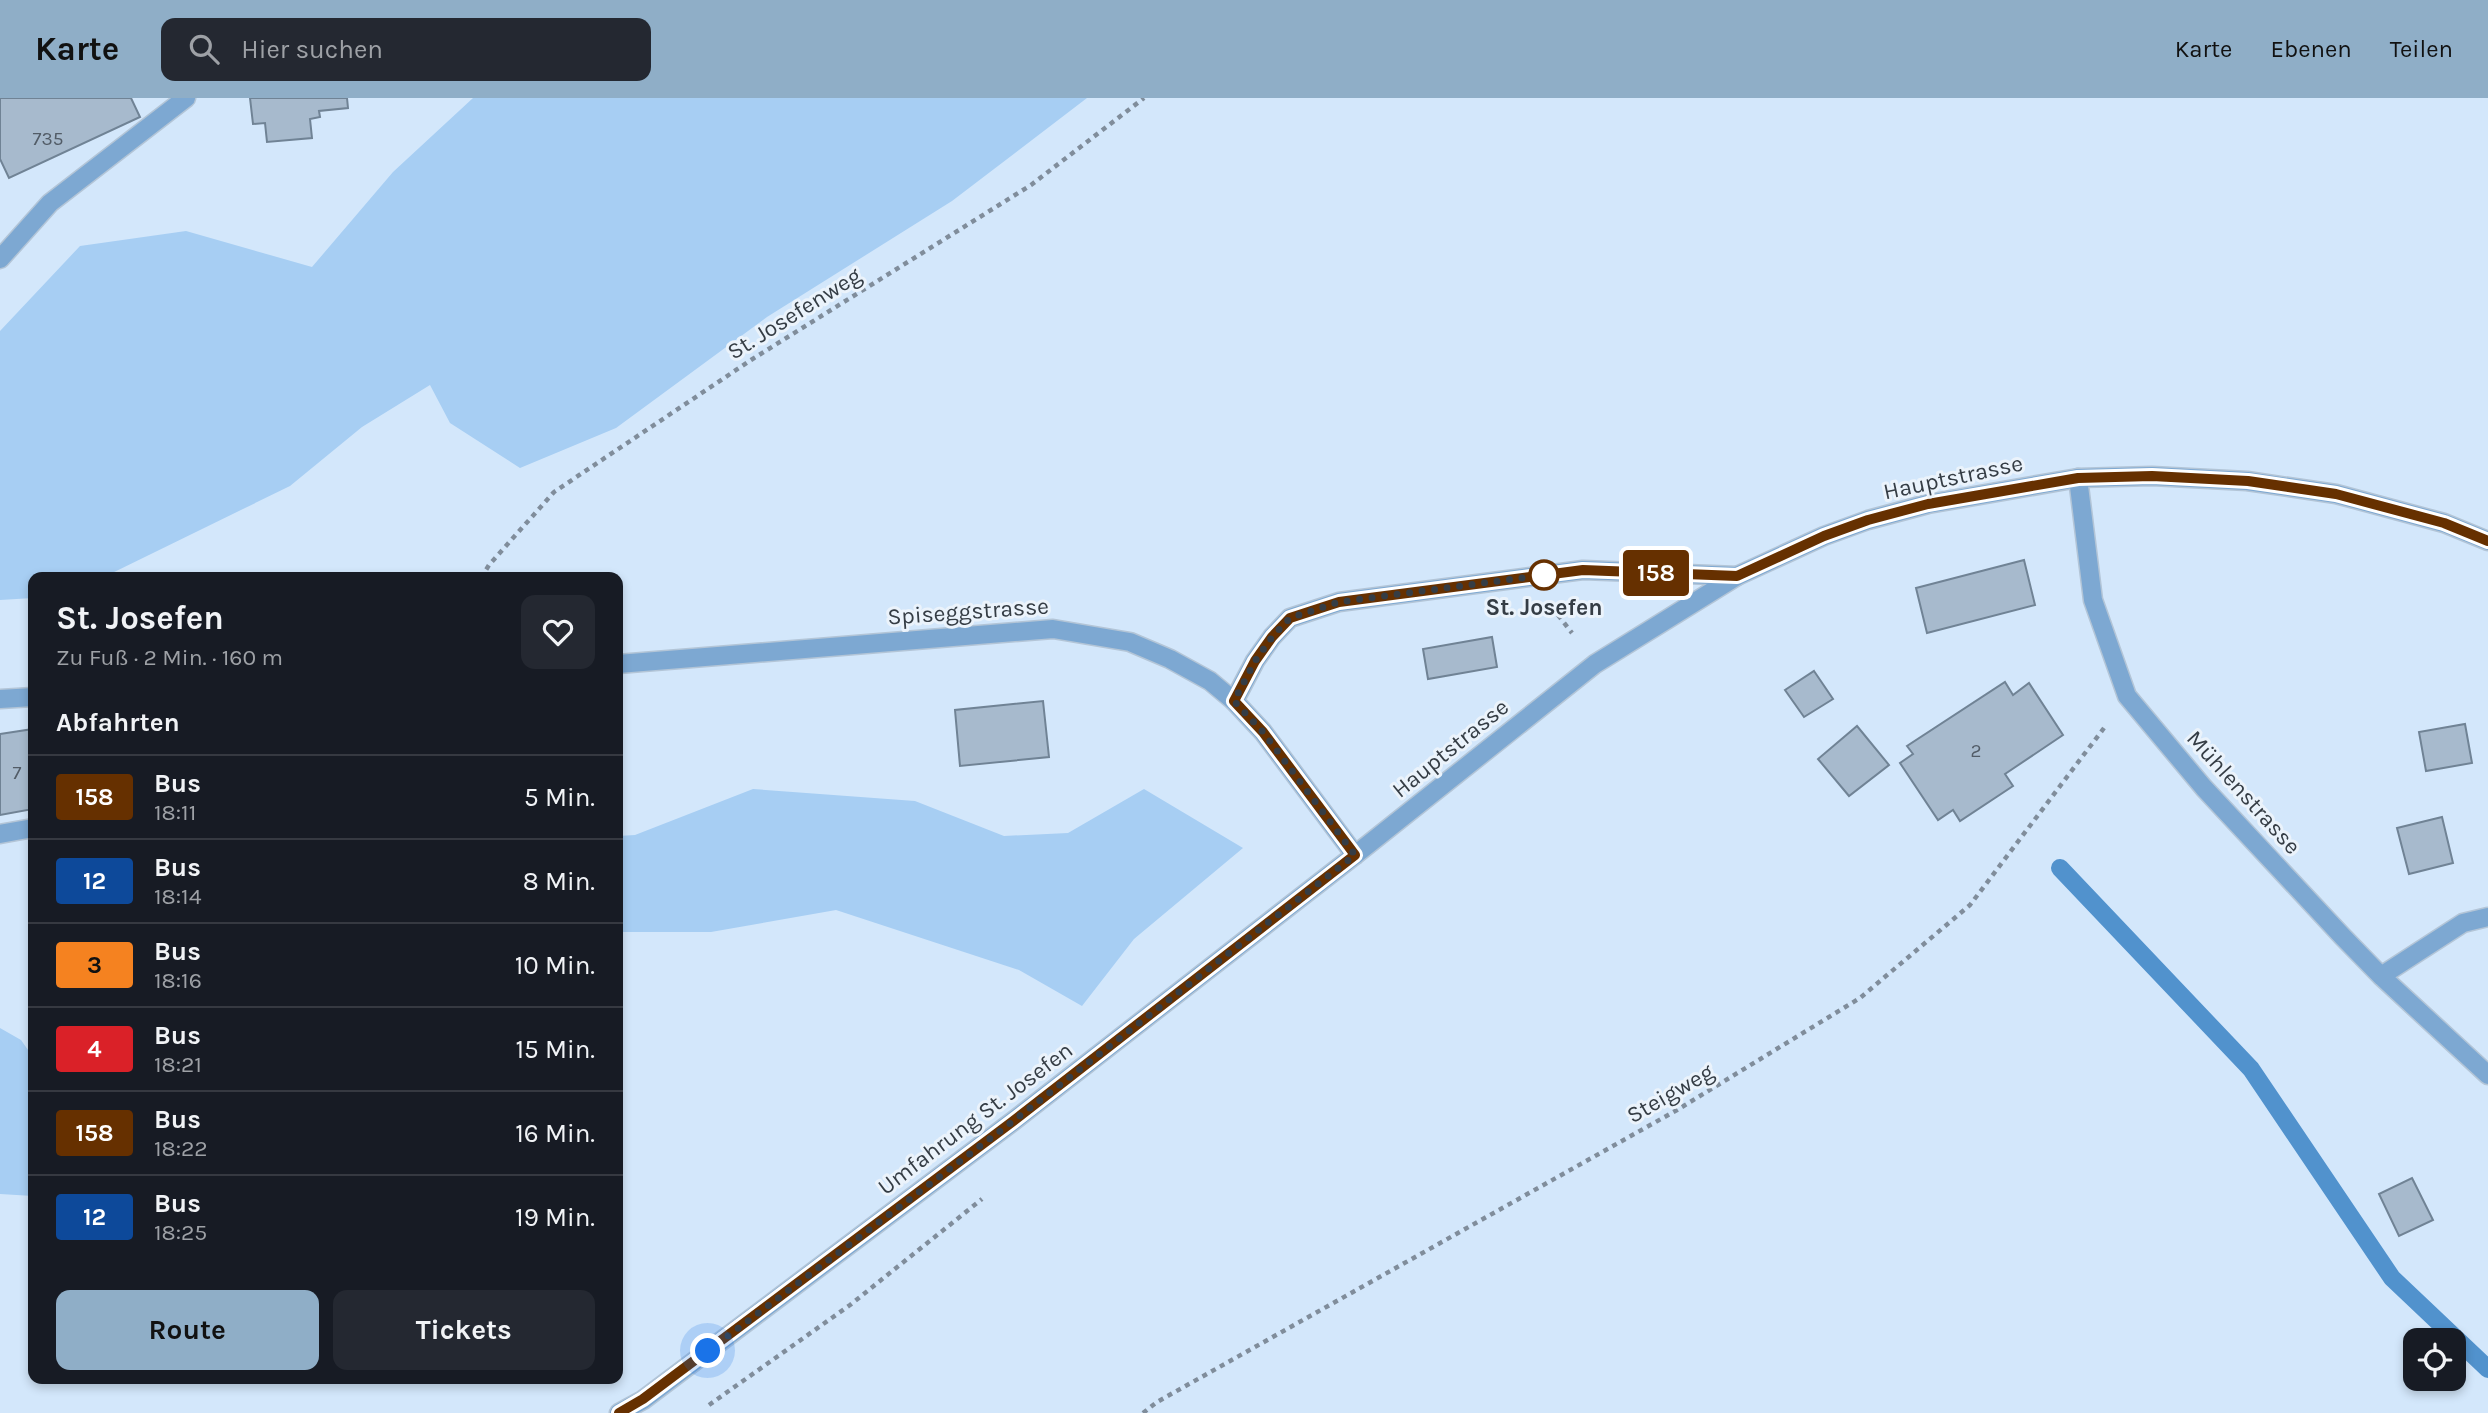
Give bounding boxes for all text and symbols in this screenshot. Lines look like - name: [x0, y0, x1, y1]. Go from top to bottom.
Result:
- search box: [161, 18, 651, 81]
- text: Karte: [35, 30, 119, 68]
- icon: search: [185, 30, 223, 68]
- text: Hier suchen: [241, 34, 383, 65]
- text: Karte: [2175, 35, 2232, 63]
- text: Ebenen: [2270, 35, 2352, 63]
- text: Teilen: [2390, 35, 2453, 63]
- house number: 735: [33, 128, 63, 150]
- street label: St. Josefenweg: [722, 261, 866, 365]
- street label: Hauptstrasse: [1881, 450, 2025, 505]
- line badge: 158: [1616, 550, 1696, 596]
- text: 158: [1637, 559, 1675, 587]
- marker: St. Josefen: [1529, 560, 1559, 590]
- street label: Spiseggstrasse: [886, 592, 1050, 631]
- place label: St. Josefen: [1485, 594, 1603, 621]
- button: heart: [521, 595, 595, 669]
- text: St. Josefen: [56, 599, 224, 637]
- text: Zu Fuß · 2 Min. · 160 m: [56, 644, 283, 671]
- street label: Hauptstrasse: [1387, 693, 1514, 803]
- text: Abfahrten: [56, 707, 180, 738]
- street label: Mühlenstrasse: [2181, 725, 2306, 860]
- house number: 2: [1970, 740, 1982, 762]
- house number: 7: [13, 762, 22, 784]
- text: Bus: [154, 768, 201, 799]
- text: 5 Min.: [524, 782, 595, 813]
- text: 158: [75, 783, 114, 811]
- text: 18:11: [154, 799, 196, 826]
- text: Bus: [154, 852, 201, 883]
- text: 8 Min.: [523, 866, 595, 897]
- text: 12: [83, 867, 106, 895]
- text: 18:14: [154, 883, 201, 910]
- text: Bus: [154, 936, 201, 967]
- text: 10 Min.: [515, 950, 595, 981]
- text: 3: [87, 951, 102, 979]
- text: 18:16: [154, 967, 202, 994]
- text: Bus: [154, 1020, 201, 1051]
- text: 15 Min.: [515, 1034, 595, 1065]
- text: 4: [87, 1035, 102, 1063]
- street label: Umfahrung St. Josefen: [873, 1036, 1078, 1200]
- text: 18:21: [154, 1051, 202, 1078]
- street label: Steigweg: [1622, 1058, 1718, 1129]
- text: Bus: [154, 1104, 201, 1135]
- text: 16 Min.: [515, 1118, 595, 1149]
- text: 158: [75, 1119, 114, 1147]
- text: 18:22: [154, 1135, 208, 1162]
- text: Bus: [154, 1188, 201, 1219]
- text: 19 Min.: [515, 1202, 595, 1233]
- text: 12: [83, 1203, 106, 1231]
- text: 18:25: [154, 1219, 207, 1246]
- button: Route: [56, 1290, 319, 1370]
- button: Tickets: [333, 1290, 595, 1370]
- map controls: [2403, 1328, 2466, 1391]
- button: locate: [2403, 1328, 2466, 1391]
- your location: [690, 1333, 725, 1368]

